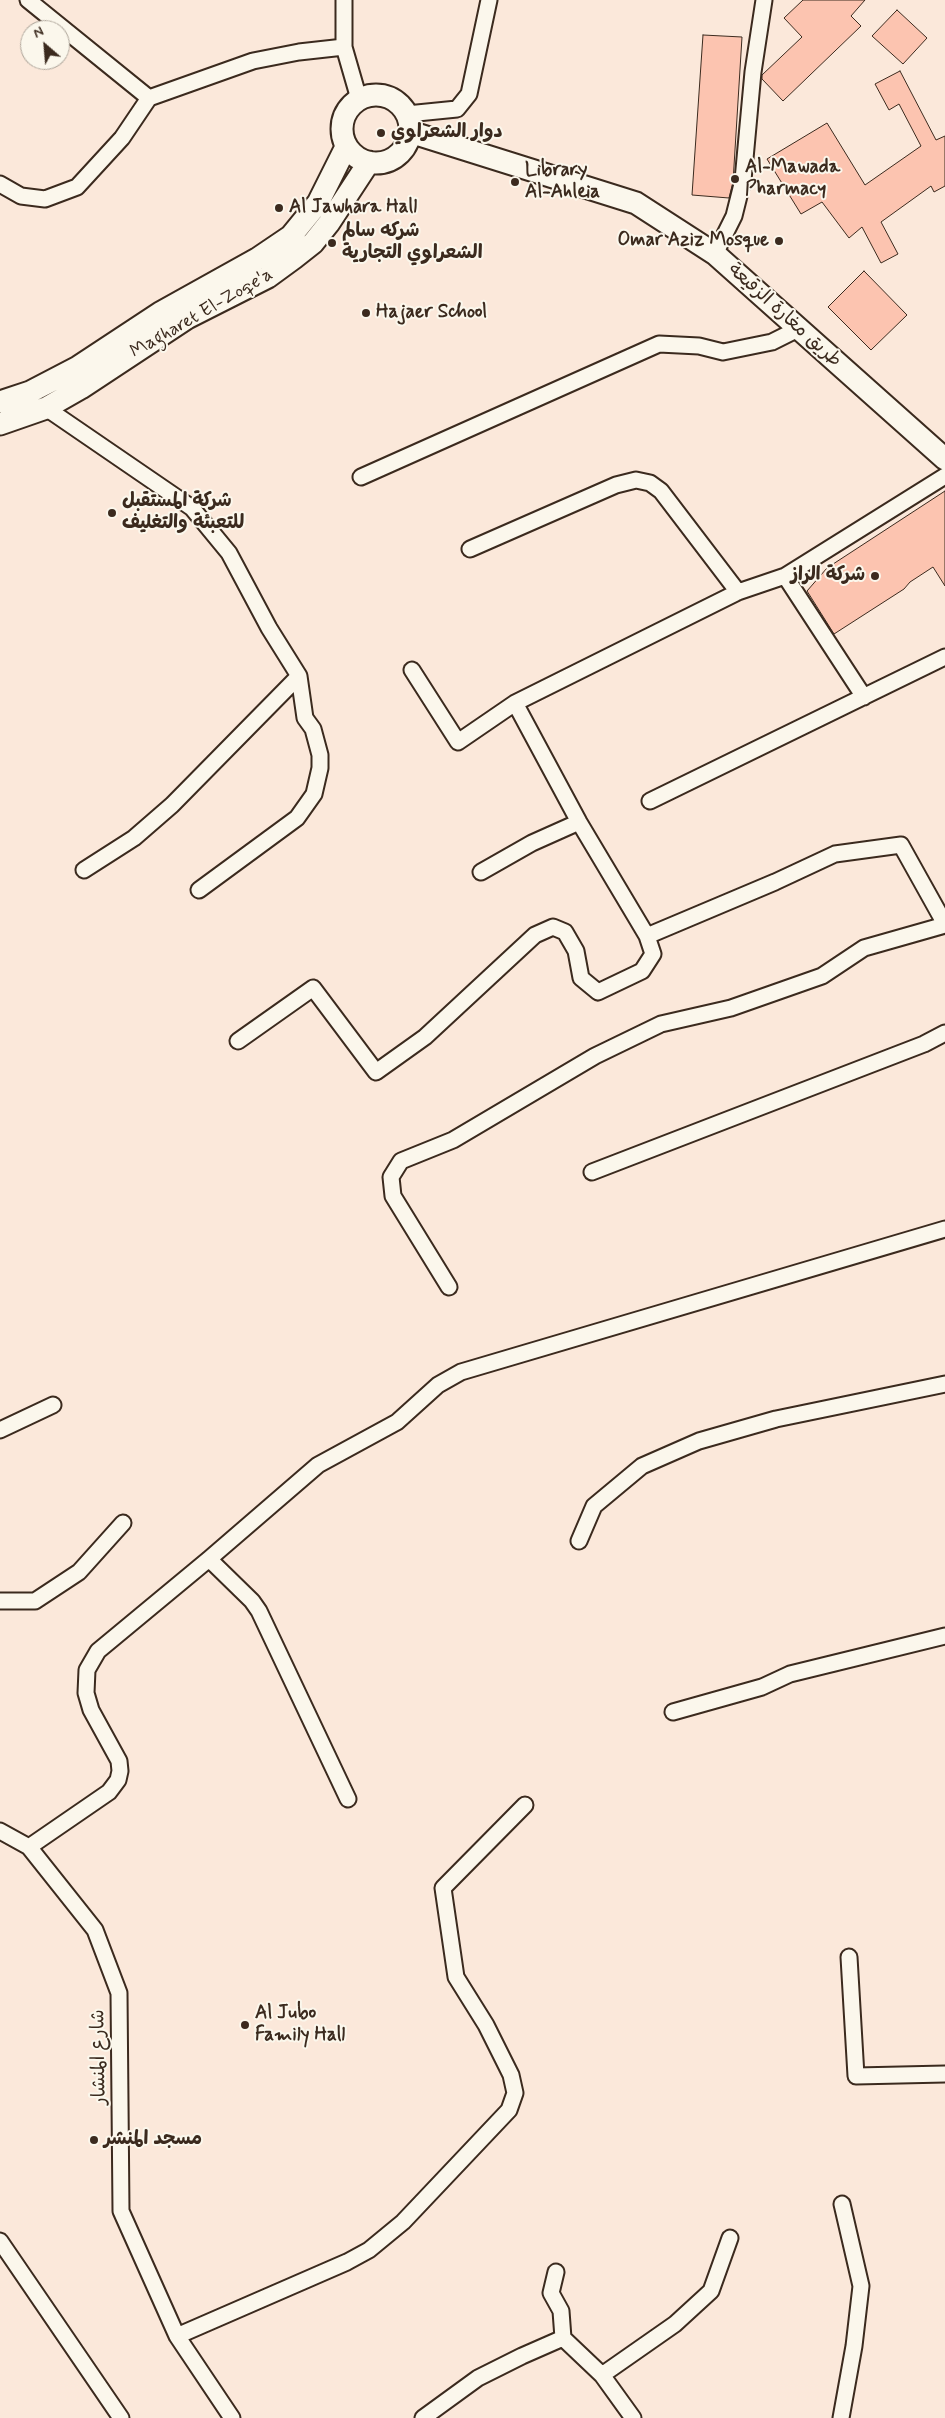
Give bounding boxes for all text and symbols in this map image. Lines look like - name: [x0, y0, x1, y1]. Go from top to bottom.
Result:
- north arrow: [20, 20, 70, 70]
- text: N: [30, 22, 47, 43]
- place label: دوار الشعراوي: [391, 122, 503, 144]
- marker: دوار الشعراوي: [375, 127, 387, 139]
- place label: Al-Mawada Pharmacy: [745, 157, 840, 201]
- place label: Library Al-Ahleia: [525, 160, 600, 204]
- marker: Al-Mawada Pharmacy: [729, 173, 741, 185]
- marker: Library Al-Ahleia: [509, 176, 521, 188]
- place label: Al Jawhara Hall: [289, 197, 417, 219]
- marker: Al Jawhara Hall: [273, 202, 285, 214]
- place label: شركه سالم الشعراوي التجارية: [342, 221, 482, 265]
- place label: Omar Aziz Mosque: [618, 230, 769, 252]
- marker: Omar Aziz Mosque: [773, 235, 785, 247]
- marker: شركه سالم الشعراوي التجارية: [326, 237, 338, 249]
- street label: طريق مغارة الزقيعة: [723, 259, 845, 373]
- street label: Magharet El-Zoqe'a: [127, 264, 277, 364]
- place label: Hajaer School: [376, 302, 487, 324]
- marker: Hajaer School: [360, 307, 372, 319]
- place label: شركة المستقبل للتعبئة والتغليف: [122, 491, 244, 535]
- marker: شركة المستقبل للتعبئة والتغليف: [106, 507, 118, 519]
- place label: شركة الراز: [791, 565, 865, 587]
- marker: شركة الراز: [869, 570, 881, 582]
- place label: Al Jubo Family Hall: [255, 2003, 345, 2047]
- street label: شارع المنشار: [88, 2009, 112, 2105]
- marker: Al Jubo Family Hall: [239, 2019, 251, 2031]
- place label: مسجد المنشر: [104, 2129, 202, 2151]
- marker: مسجد المنشر: [88, 2134, 100, 2146]

